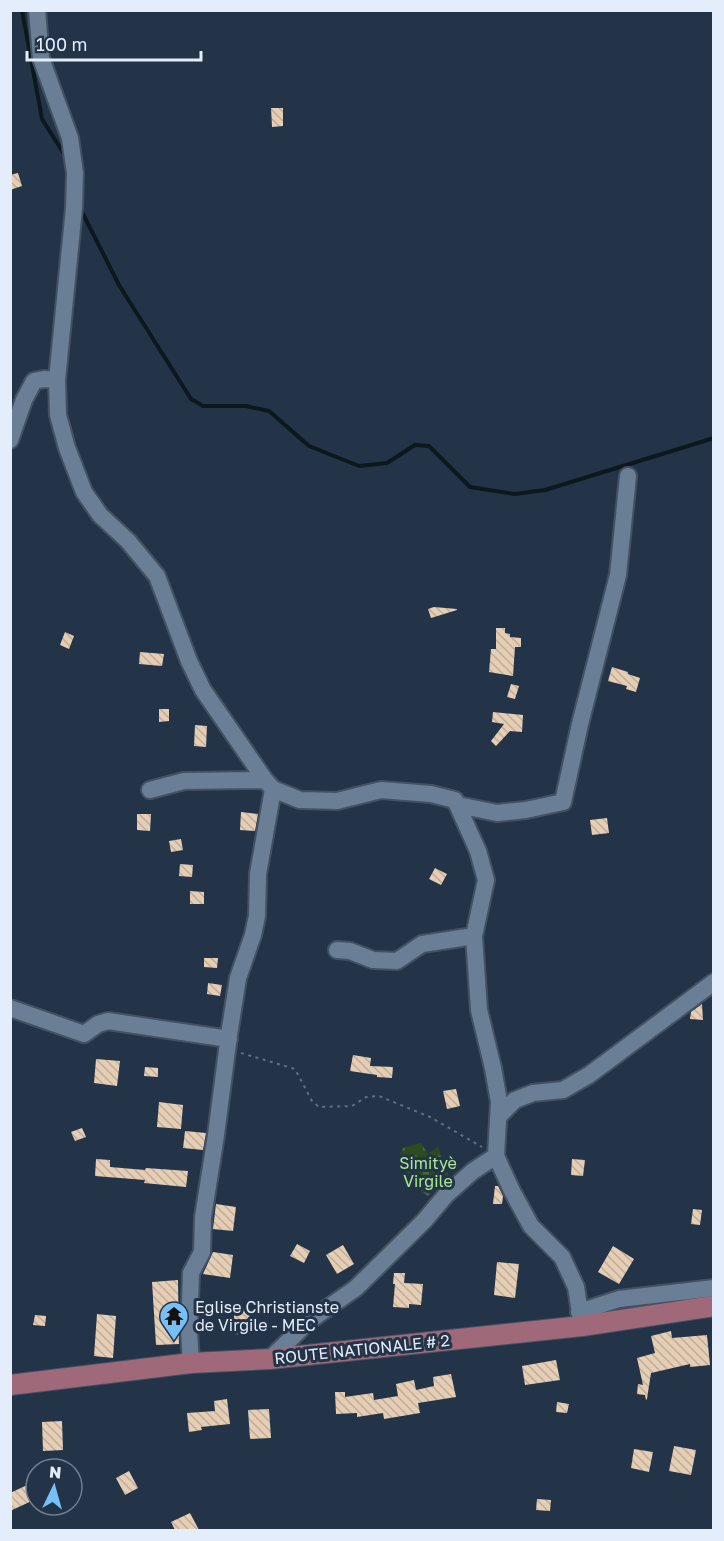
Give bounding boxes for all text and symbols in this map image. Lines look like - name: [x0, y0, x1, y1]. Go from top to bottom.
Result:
- scale bar: [27, 24, 201, 62]
- text: 100 m: [36, 33, 87, 55]
- park label: Simityè Virgile: [399, 1153, 457, 1191]
- place label: Eglise Christianste de Virgile - MEC: [195, 1297, 339, 1335]
- temple icon: Eglise Christianste de Virgile - MEC: [158, 1300, 190, 1342]
- street label: ROUTE NATIONALE # 2: [273, 1330, 451, 1368]
- north arrow: [24, 1457, 84, 1517]
- text: N: [48, 1462, 62, 1483]

